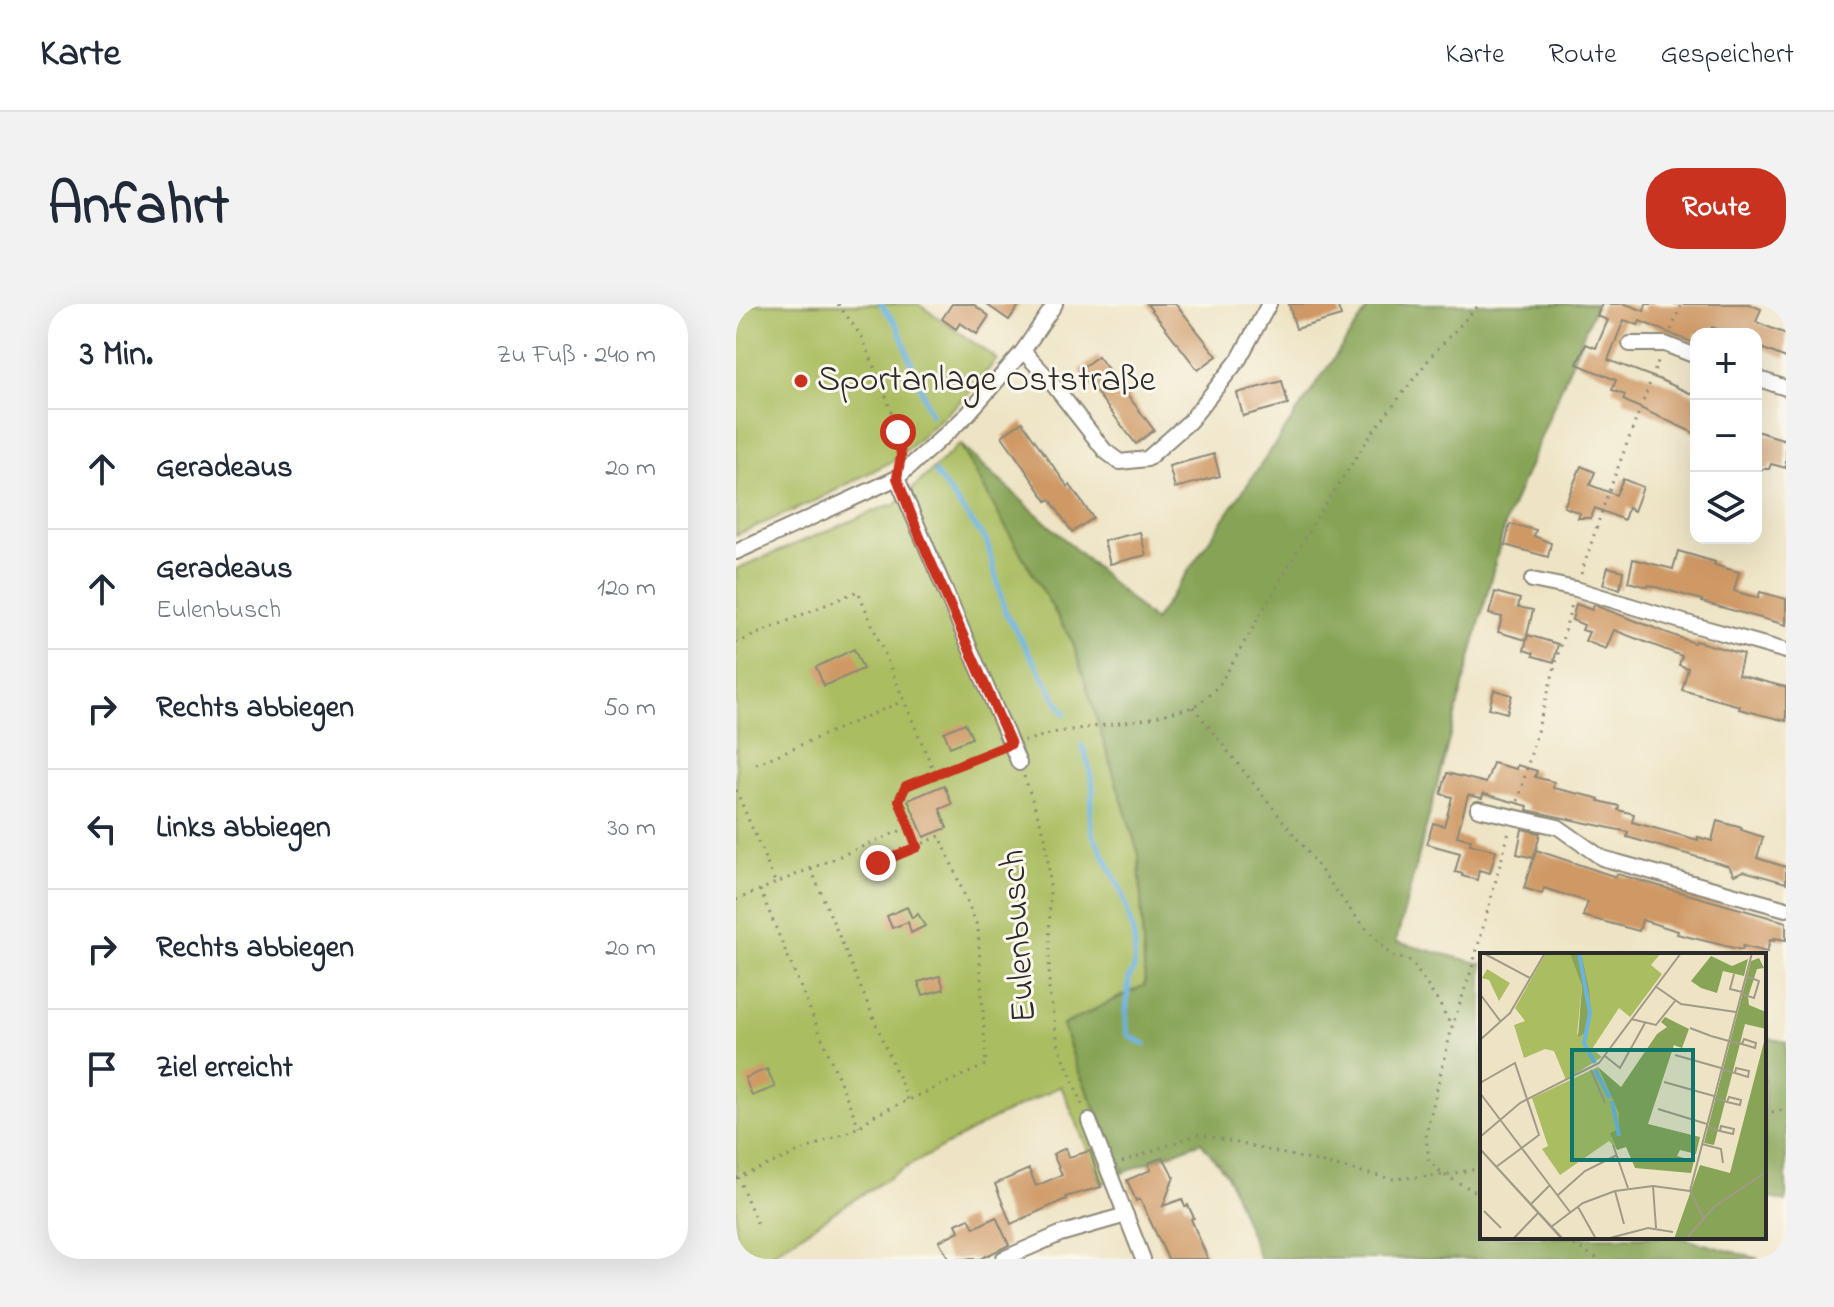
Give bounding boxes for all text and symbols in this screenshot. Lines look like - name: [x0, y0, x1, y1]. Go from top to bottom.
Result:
- text: Karte: [40, 27, 121, 83]
- text: Karte: [1445, 35, 1505, 76]
- text: Route: [1549, 35, 1616, 76]
- text: Gespeichert: [1660, 35, 1794, 76]
- text: Anfahrt: [48, 168, 229, 249]
- button: Route: [1646, 168, 1786, 249]
- map controls: [1690, 328, 1762, 544]
- button: +: [1690, 328, 1762, 400]
- text: 3 Min.: [80, 331, 153, 381]
- text: Zu Fuß · 240 m: [496, 337, 656, 375]
- place label: Sportanlage Oststraße: [817, 355, 1157, 408]
- marker: Sportanlage Oststraße: [792, 372, 810, 390]
- button: −: [1690, 400, 1762, 472]
- route start: [880, 414, 916, 450]
- icon: ahead: [80, 447, 124, 491]
- text: Geradeaus: [156, 447, 293, 491]
- text: 20 m: [605, 450, 656, 488]
- button: layers: [1690, 472, 1762, 544]
- text: Geradeaus: [156, 548, 293, 592]
- icon: ahead: [80, 567, 124, 611]
- text: 120 m: [597, 570, 656, 608]
- text: Eulenbusch: [156, 592, 281, 630]
- icon: right: [80, 687, 124, 731]
- text: Rechts abbiegen: [156, 687, 354, 731]
- text: 50 m: [603, 690, 656, 728]
- icon: left: [80, 807, 124, 851]
- text: Links abbiegen: [156, 807, 331, 851]
- text: 30 m: [607, 810, 656, 848]
- route end: [860, 845, 896, 881]
- street label: Eulenbusch: [988, 848, 1052, 1024]
- icon: right: [80, 927, 124, 971]
- text: Rechts abbiegen: [156, 927, 354, 971]
- text: 20 m: [605, 930, 656, 968]
- inset map: [1480, 953, 1766, 1239]
- icon: arrive: [80, 1047, 124, 1091]
- text: Ziel erreicht: [156, 1047, 293, 1091]

